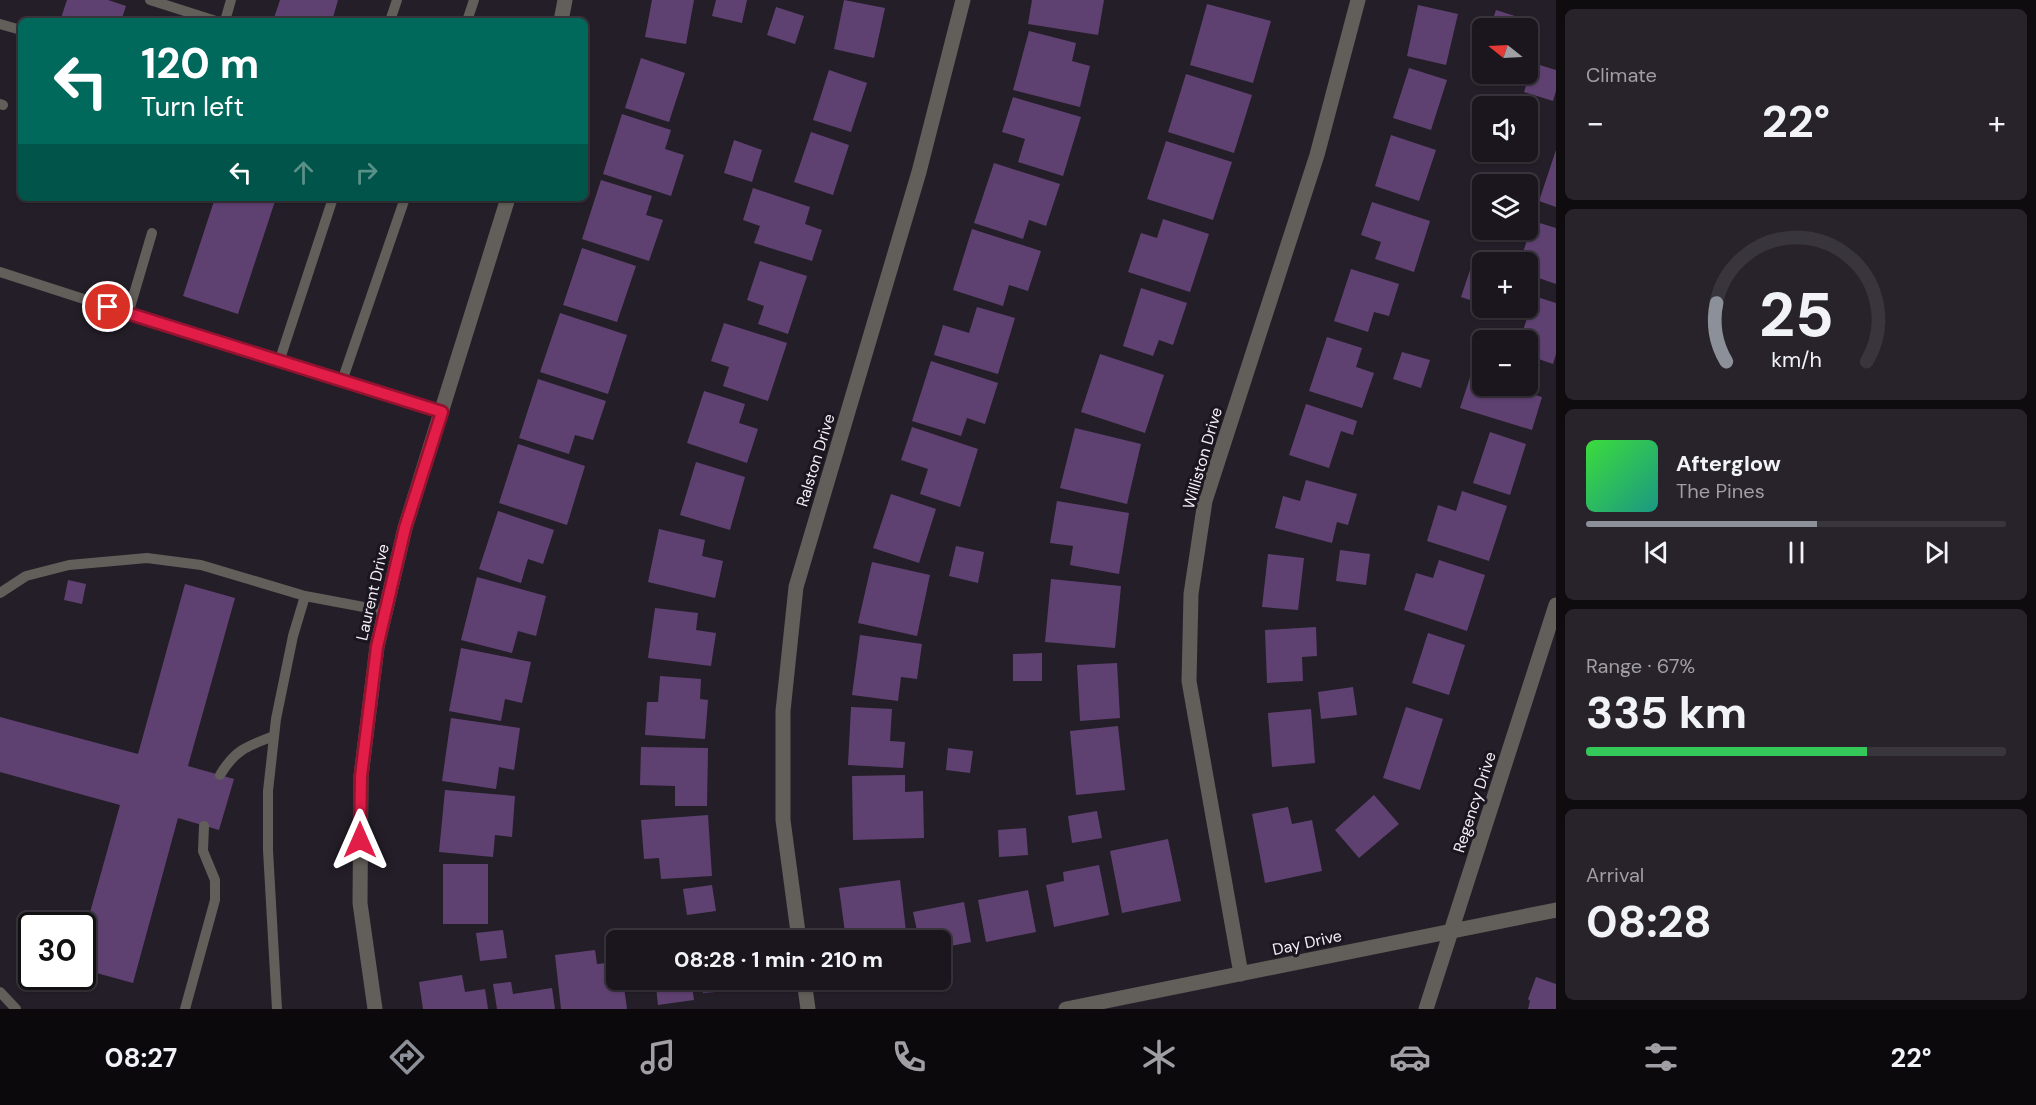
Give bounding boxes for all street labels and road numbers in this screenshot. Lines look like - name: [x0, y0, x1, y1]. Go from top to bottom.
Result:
- street label: Williston Drive: [1178, 405, 1227, 511]
- street label: Ralston Drive: [791, 411, 840, 509]
- street label: Laurent Drive: [351, 542, 394, 643]
- street label: Regency Drive: [1448, 749, 1501, 855]
- street label: Day Drive: [1270, 925, 1344, 960]

